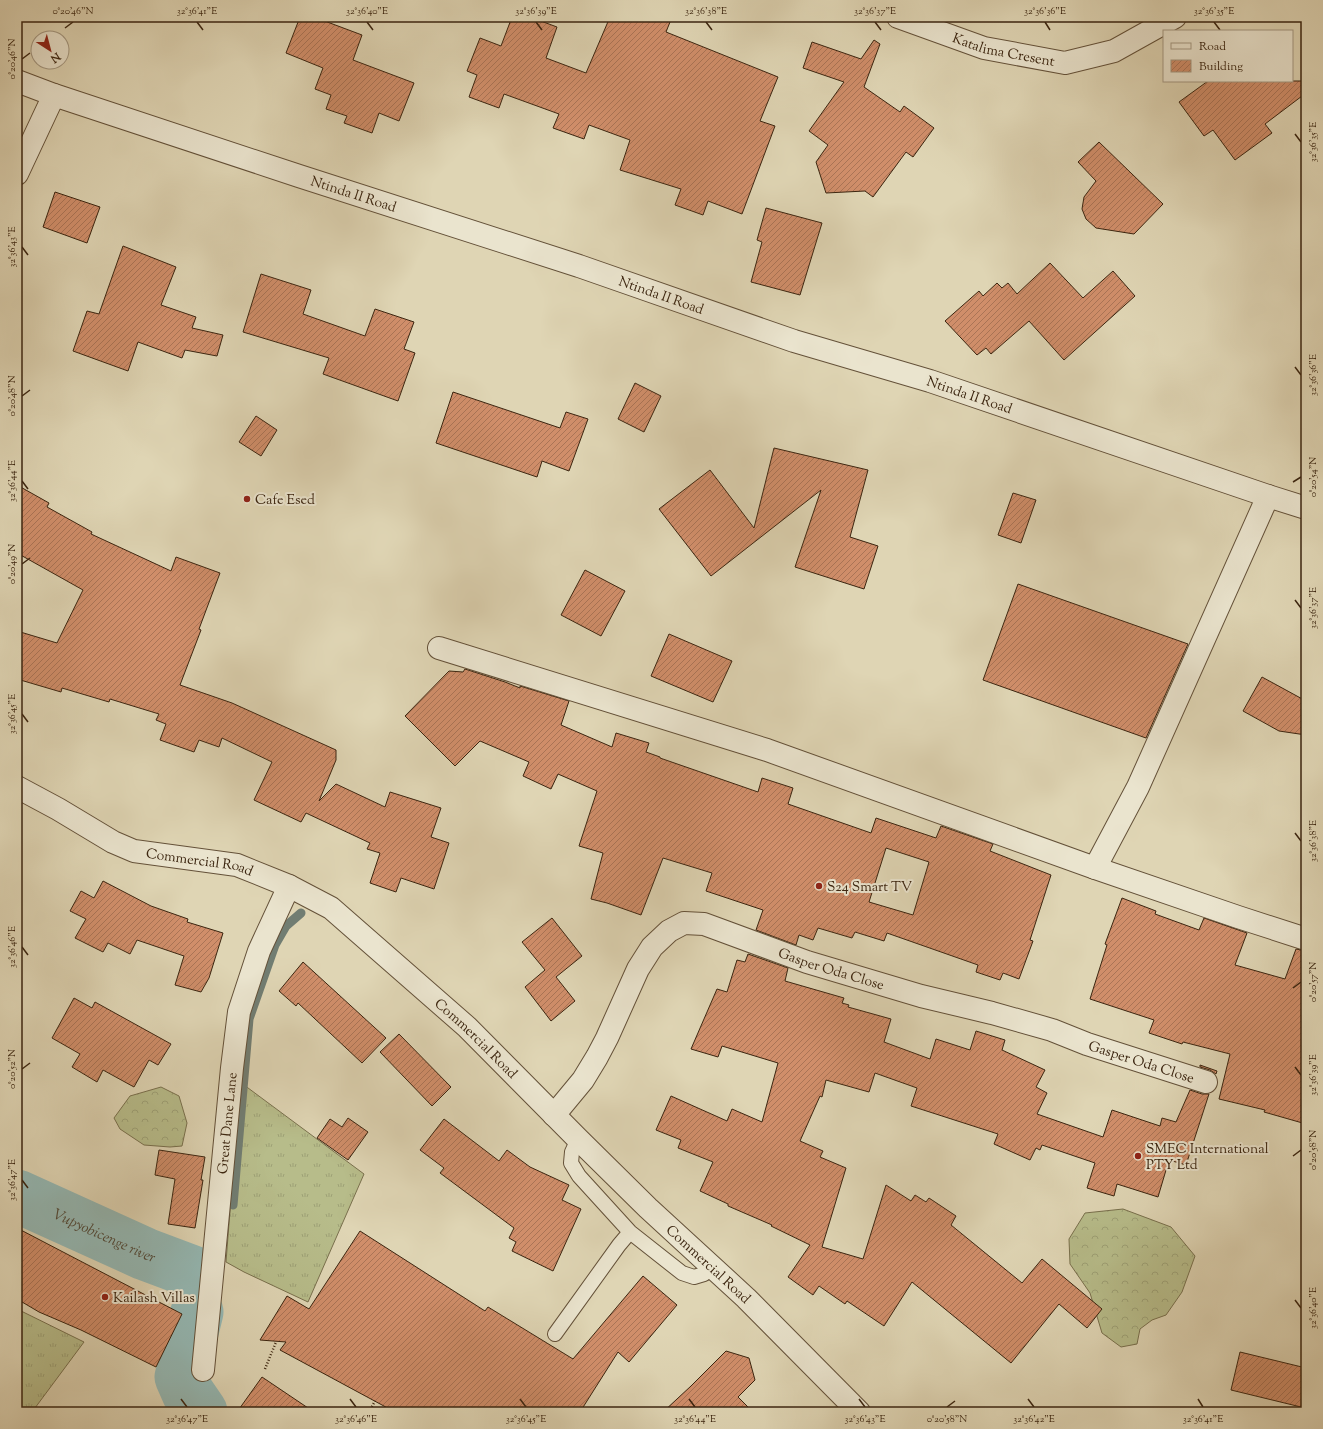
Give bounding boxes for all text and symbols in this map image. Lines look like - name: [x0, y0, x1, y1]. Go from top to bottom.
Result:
- text: 0°20'46"N: [52, 4, 94, 19]
- text: 32°36'41"E: [177, 4, 217, 19]
- text: 32°36'40"E: [346, 4, 388, 19]
- text: 32°36'39"E: [515, 4, 557, 19]
- text: 32°36'38"E: [685, 4, 727, 19]
- text: 32°36'37"E: [854, 4, 896, 19]
- text: 32°36'36"E: [1024, 4, 1066, 19]
- text: 32°36'35"E: [1194, 4, 1234, 19]
- street label: Katalima Cresent: [949, 29, 1056, 73]
- north arrow: [30, 30, 70, 70]
- legend: [1163, 30, 1293, 82]
- text: 0°20'46"N: [5, 38, 20, 80]
- text: Road: [1199, 38, 1226, 56]
- text: N: [47, 48, 64, 66]
- text: Building: [1199, 58, 1243, 76]
- text: 32°36'35"E: [1306, 122, 1321, 162]
- street label: Ntinda II Road: [308, 172, 399, 219]
- text: 32°36'43"E: [5, 226, 20, 268]
- street label: Ntinda II Road: [615, 273, 706, 321]
- text: 32°36'36"E: [1306, 354, 1321, 396]
- street label: Ntinda II Road: [924, 373, 1014, 420]
- text: 0°20'48"N: [5, 375, 20, 417]
- text: 0°20'54"N: [1306, 457, 1321, 497]
- text: 32°36'44"E: [5, 460, 20, 502]
- place label: Cafe Esed: [255, 491, 315, 511]
- marker: Cafe Esed: [242, 494, 252, 504]
- text: 0°20'49"N: [5, 544, 20, 584]
- text: 32°36'37"E: [1306, 587, 1321, 629]
- text: 32°36'45"E: [5, 694, 20, 734]
- text: 32°36'38"E: [1306, 820, 1321, 862]
- street label: Commercial Road: [144, 845, 256, 882]
- place label: S24 Smart TV: [827, 878, 913, 898]
- marker: S24 Smart TV: [814, 881, 824, 891]
- text: 32°36'46"E: [5, 926, 20, 968]
- street label: Gasper Oda Close: [775, 944, 886, 996]
- text: 0°20'57"N: [1306, 962, 1321, 1002]
- street label: Commercial Road: [429, 995, 521, 1084]
- street label: Gasper Oda Close: [1085, 1037, 1196, 1090]
- text: 0°20'52"N: [5, 1049, 20, 1089]
- text: 32°36'39"E: [1306, 1054, 1321, 1096]
- street label: Great Dane Lane: [214, 1072, 244, 1175]
- text: 0°20'58"N: [1306, 1130, 1321, 1170]
- place label: SMEC International PTY Ltd: [1146, 1140, 1269, 1176]
- marker: SMEC International PTY Ltd: [1133, 1151, 1143, 1161]
- text: 32°36'47"E: [5, 1159, 20, 1201]
- water label: Vupyobicenge river: [49, 1205, 159, 1269]
- street label: Commercial Road: [661, 1221, 754, 1309]
- text: 32°36'40"E: [1306, 1287, 1321, 1329]
- place label: Kailash Villas: [113, 1289, 195, 1309]
- marker: Kailash Villas: [100, 1292, 110, 1302]
- text: 32°36'47"E: [166, 1412, 208, 1427]
- text: 32°36'46"E: [335, 1412, 377, 1427]
- text: 32°36'45"E: [506, 1412, 546, 1427]
- text: 32°36'44"E: [674, 1412, 716, 1427]
- text: 32°36'43"E: [844, 1412, 886, 1427]
- text: 0°20'58"N: [927, 1412, 967, 1427]
- text: 32°36'42"E: [1013, 1412, 1055, 1427]
- text: 32°36'41"E: [1183, 1412, 1223, 1427]

